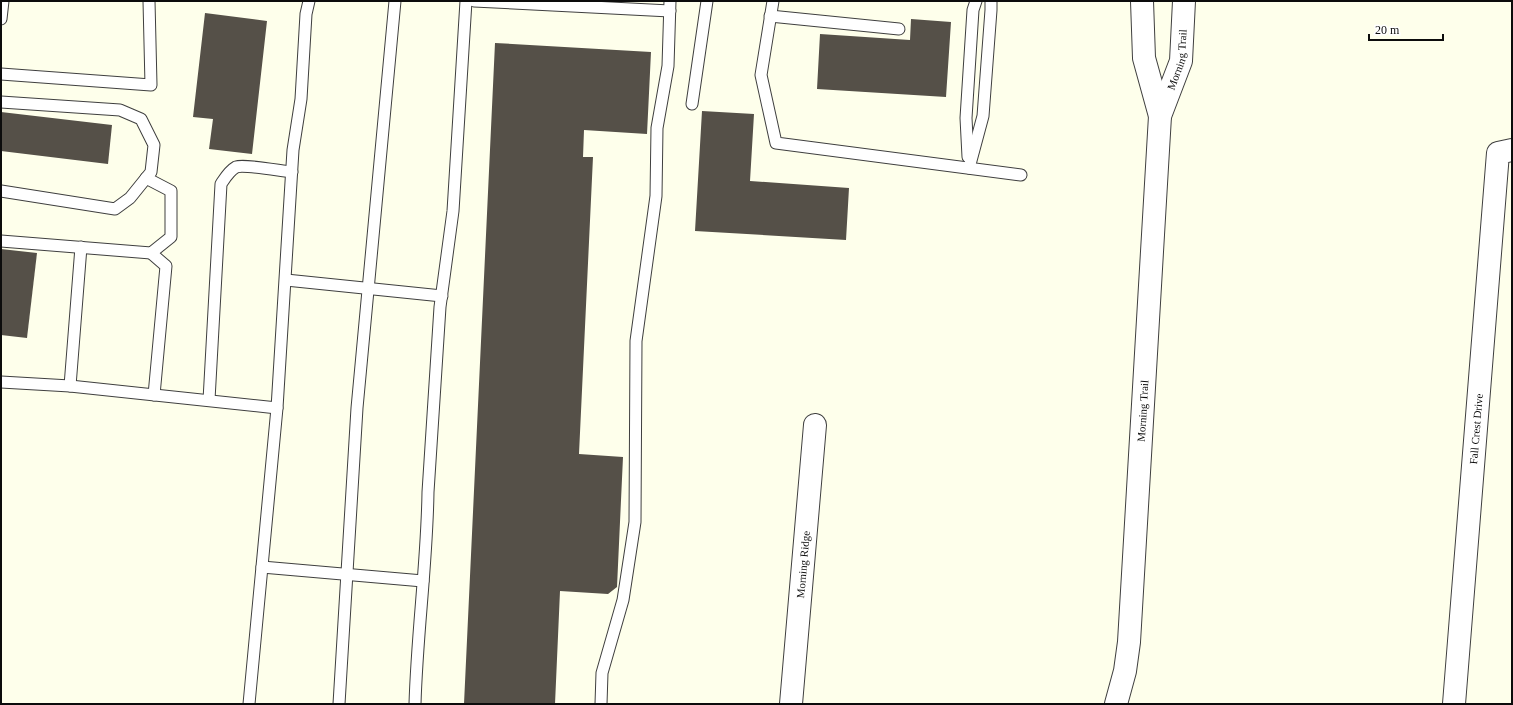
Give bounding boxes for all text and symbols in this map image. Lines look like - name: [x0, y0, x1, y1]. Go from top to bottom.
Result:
- scale bar: [1369, 16, 1443, 42]
- text: 20 m: [1375, 23, 1400, 37]
- street label: Morning Trail: [1165, 29, 1189, 91]
- street label: Morning Trail: [1135, 380, 1150, 442]
- street label: Fall Crest Drive: [1467, 393, 1485, 465]
- street label: Morning Ridge: [794, 530, 812, 599]

